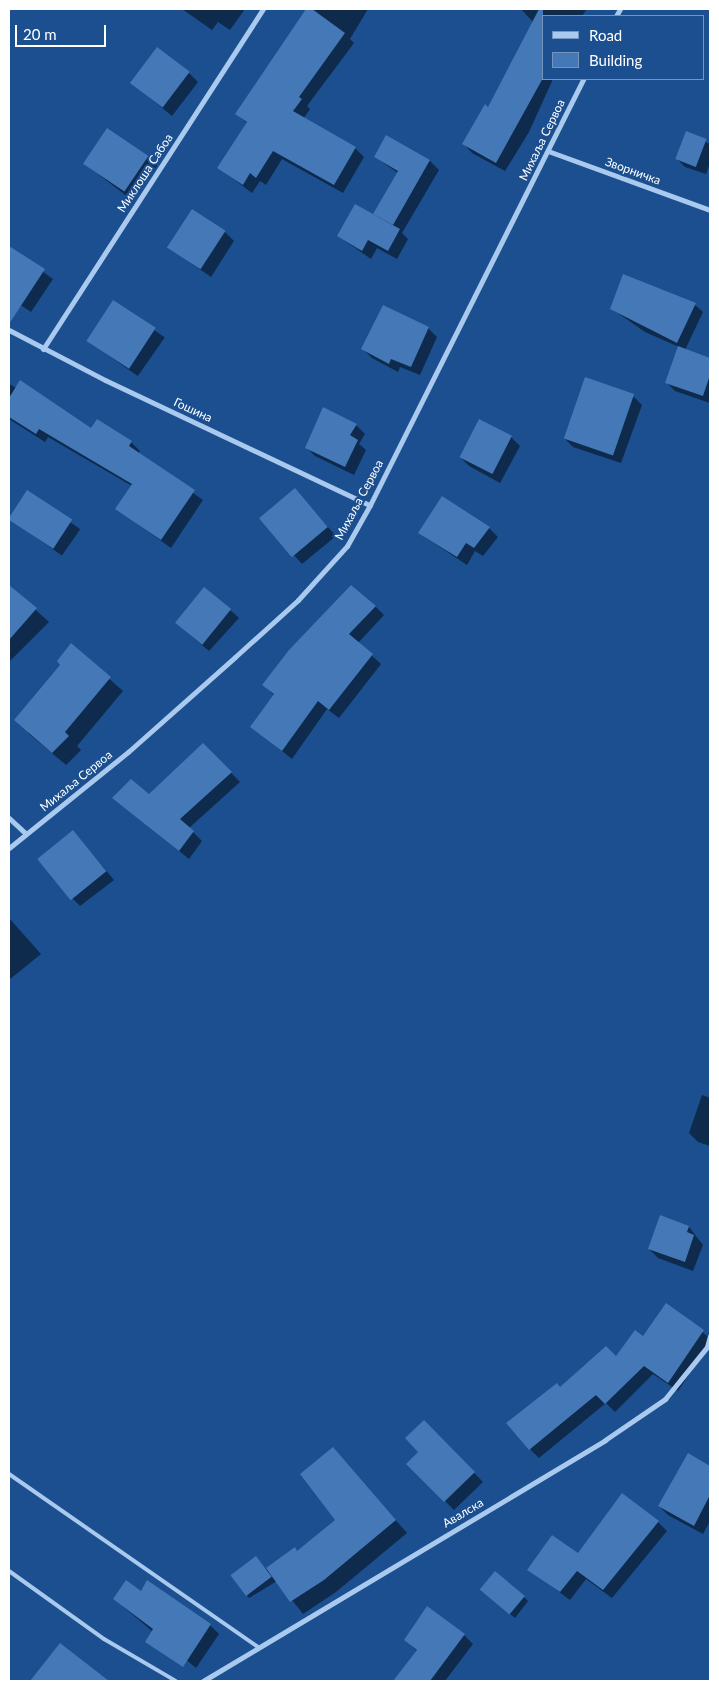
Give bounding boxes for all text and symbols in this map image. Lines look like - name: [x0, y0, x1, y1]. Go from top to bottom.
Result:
- scale bar: [18, 15, 109, 47]
- legend: [542, 15, 704, 80]
- text: 20 m: [23, 25, 57, 43]
- text: Road: [589, 26, 622, 44]
- text: Building: [589, 51, 642, 69]
- street label: Михаља Сервоа: [516, 97, 568, 183]
- street label: Миклоша Сабоа: [114, 131, 176, 215]
- street label: Зворничка: [603, 154, 663, 188]
- street label: Гошина: [172, 395, 214, 425]
- street label: Михаља Сервоа: [332, 457, 386, 543]
- street label: Михаља Сервоа: [37, 748, 115, 814]
- street label: Авалска: [440, 1495, 486, 1531]

